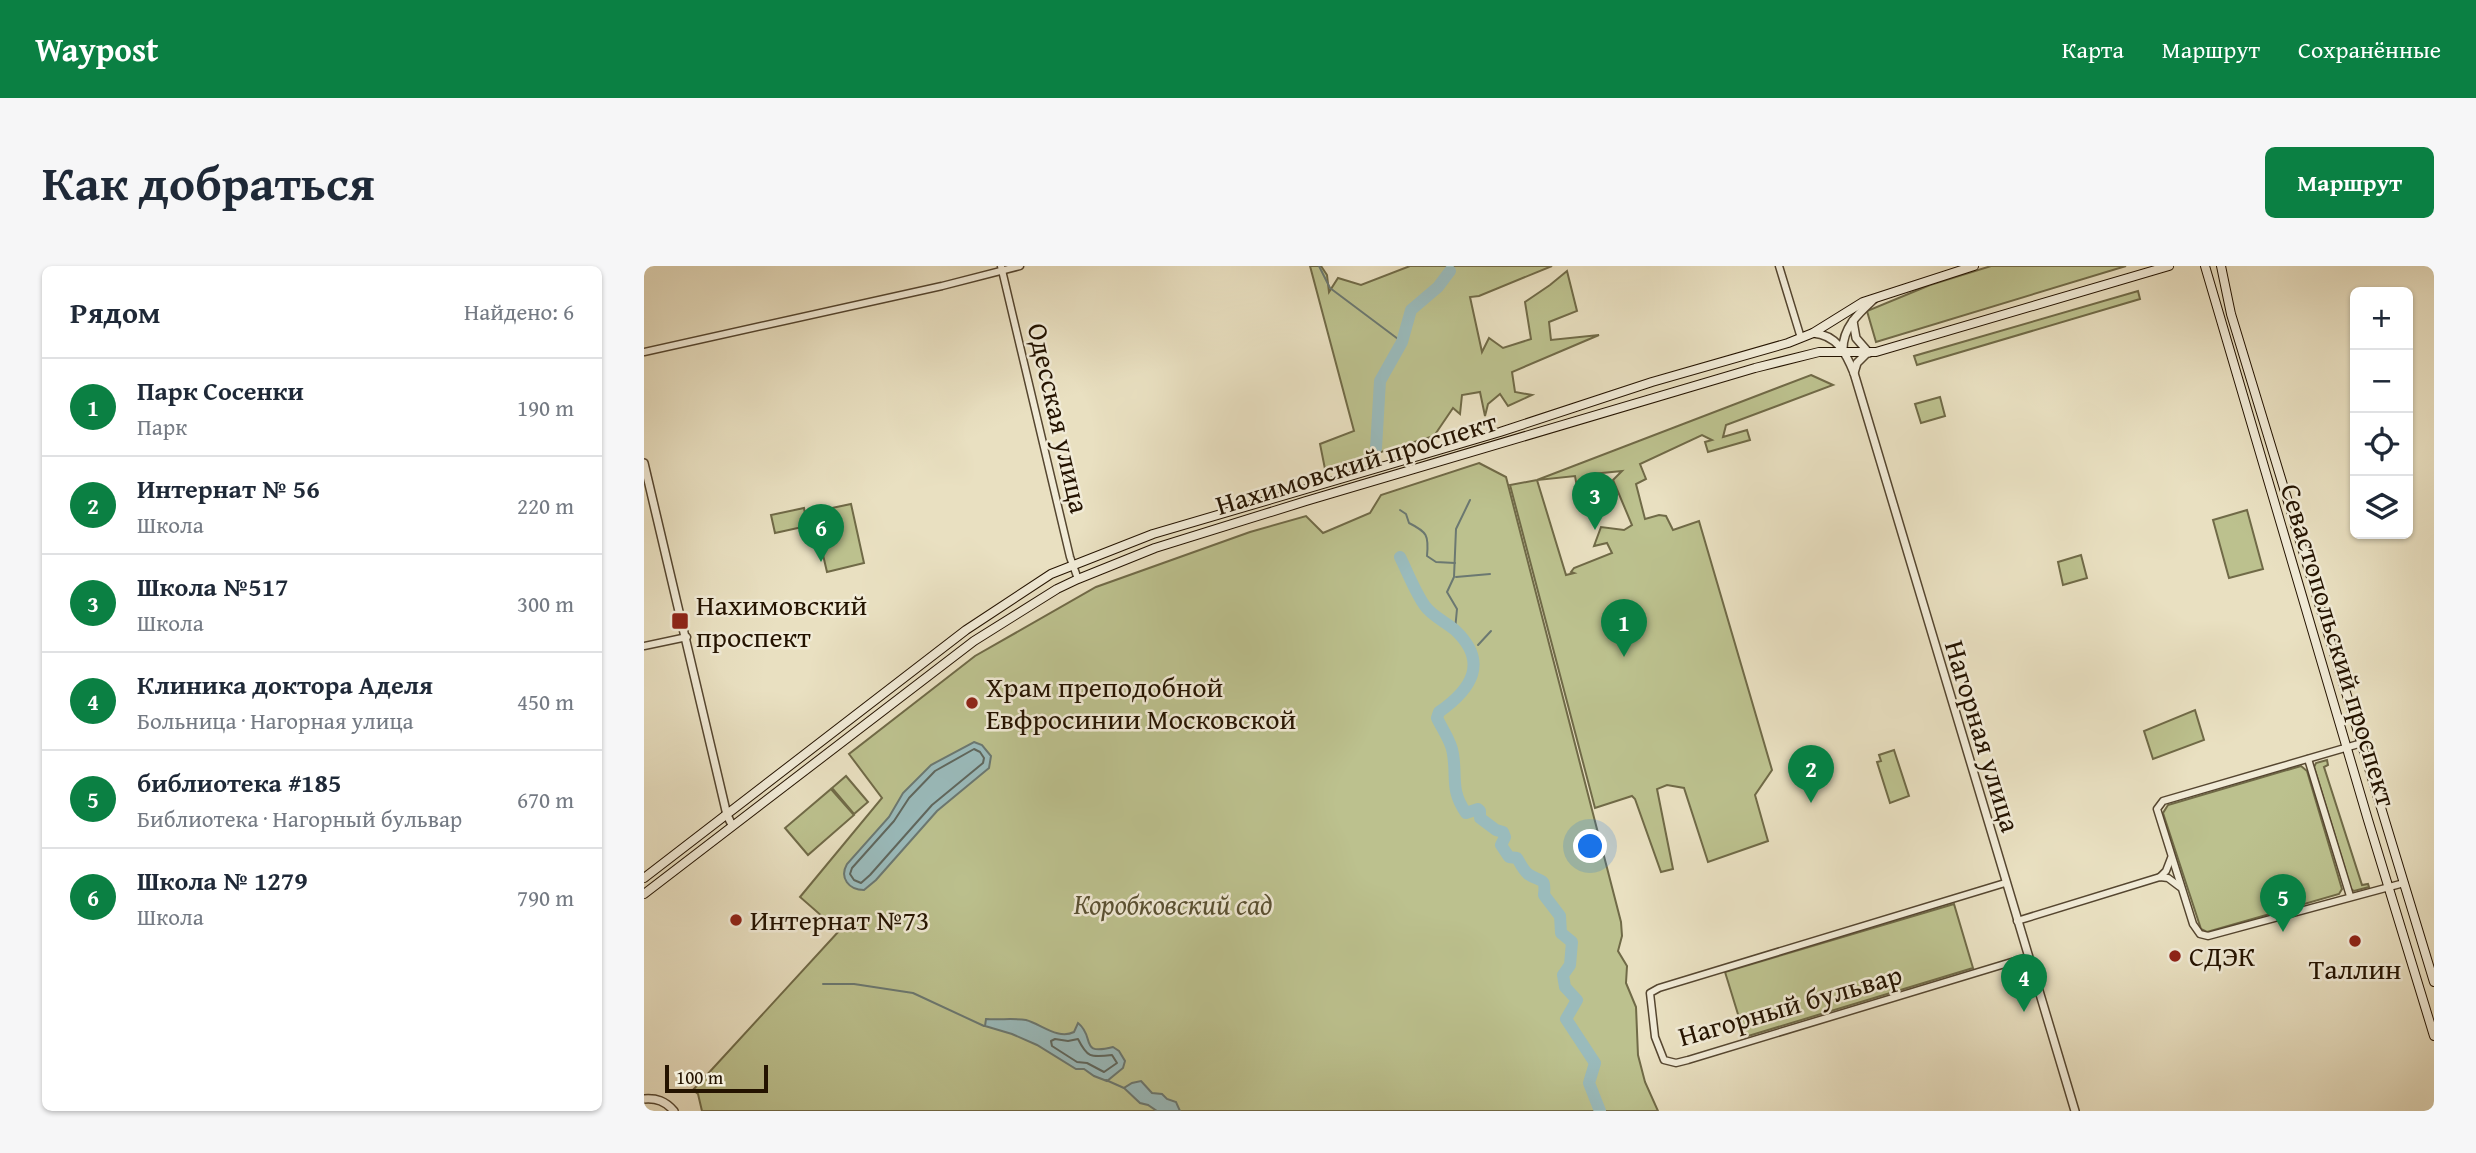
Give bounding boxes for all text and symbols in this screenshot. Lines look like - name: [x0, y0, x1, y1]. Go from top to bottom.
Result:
- text: Waypost: [35, 25, 159, 73]
- text: Карта: [2062, 32, 2124, 67]
- text: Маршрут: [2162, 32, 2260, 67]
- text: Сохранённые: [2298, 32, 2441, 67]
- text: Как добраться: [42, 146, 375, 218]
- button: Маршрут: [2265, 147, 2434, 218]
- map controls: [2350, 287, 2413, 539]
- button: +: [2350, 287, 2413, 350]
- text: Рядом: [70, 290, 161, 334]
- text: Найдено: 6: [464, 295, 574, 328]
- street label: Одесская улица: [1018, 319, 1101, 518]
- button: −: [2350, 350, 2413, 413]
- text: Парк Сосенки: [137, 371, 304, 410]
- text: 1: [87, 391, 99, 424]
- text: 190 m: [517, 391, 574, 424]
- street label: Нахимовский проспект: [1210, 400, 1502, 525]
- text: Парк: [137, 410, 187, 443]
- button: locate: [2350, 413, 2413, 476]
- text: Интернат № 56: [137, 469, 320, 508]
- pin: 3: [1572, 472, 1618, 530]
- button: layers: [2350, 476, 2413, 539]
- street label: Севастопольский проспект: [2271, 478, 2408, 812]
- text: 2: [87, 489, 99, 522]
- text: 220 m: [517, 489, 574, 522]
- pin: 6: [798, 504, 844, 562]
- text: Школа: [137, 508, 204, 541]
- text: Школа №517: [137, 567, 289, 606]
- place label: Нахимовский проспект: [696, 584, 867, 657]
- text: 3: [87, 587, 99, 620]
- text: 300 m: [517, 587, 574, 620]
- pin: 1: [1601, 599, 1647, 657]
- text: Школа: [137, 606, 204, 639]
- marker: Нахимовский проспект: [670, 611, 690, 631]
- street label: Нагорная улица: [1935, 635, 2032, 837]
- text: Клиника доктора Аделя: [137, 665, 433, 704]
- place label: Храм преподобной Евфросинии Московской: [986, 666, 1296, 739]
- text: 4: [87, 685, 99, 718]
- text: 450 m: [517, 685, 574, 718]
- marker: Храм преподобной Евфросинии Московской: [964, 695, 980, 711]
- text: Больница · Нагорная улица: [137, 704, 413, 737]
- pin: 2: [1788, 745, 1834, 803]
- text: библиотека #185: [137, 763, 342, 802]
- text: 5: [87, 783, 99, 816]
- text: 670 m: [517, 783, 574, 816]
- text: Библиотека · Нагорный бульвар: [137, 802, 462, 835]
- your location: [1573, 829, 1607, 863]
- text: Школа № 1279: [137, 861, 308, 900]
- pin: 5: [2260, 874, 2306, 932]
- text: 6: [87, 881, 99, 914]
- text: 790 m: [517, 881, 574, 914]
- park label: Коробковский сад: [1074, 883, 1272, 924]
- place label: Интернат №73: [750, 899, 930, 940]
- text: Школа: [137, 900, 204, 933]
- marker: Интернат №73: [728, 912, 744, 928]
- marker: Таллин: [2347, 933, 2363, 949]
- place label: СДЭК: [2189, 935, 2255, 976]
- marker: СДЭК: [2167, 948, 2183, 964]
- place label: Таллин: [2309, 948, 2401, 989]
- street label: Нагорный бульвар: [1673, 953, 1907, 1056]
- pin: 4: [2001, 954, 2047, 1012]
- scale bar: [665, 1062, 768, 1094]
- text: 100 m: [676, 1063, 723, 1091]

